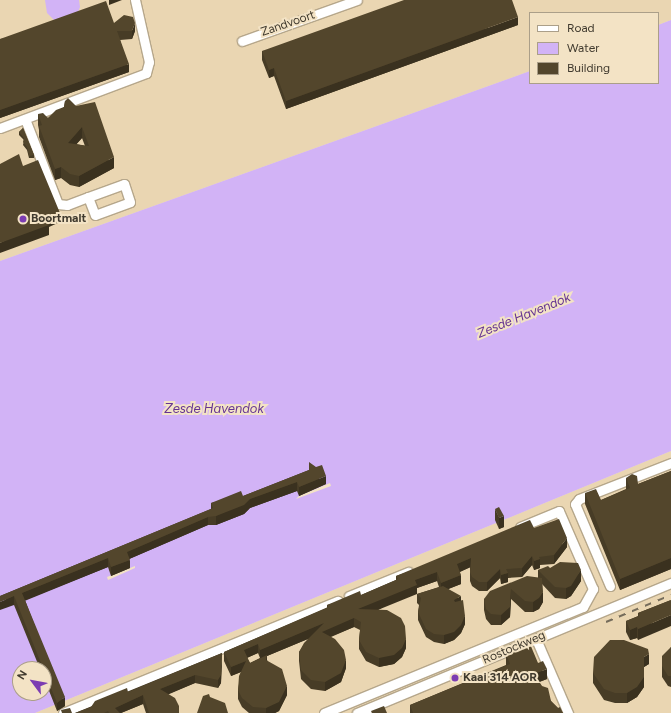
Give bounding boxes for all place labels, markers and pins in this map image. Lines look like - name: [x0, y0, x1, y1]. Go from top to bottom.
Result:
- place label: Boortmalt: [31, 212, 86, 226]
- marker: Boortmalt: [18, 214, 28, 224]
- place label: Kaai 314 AOR: [463, 671, 537, 685]
- marker: Kaai 314 AOR: [450, 673, 460, 683]

